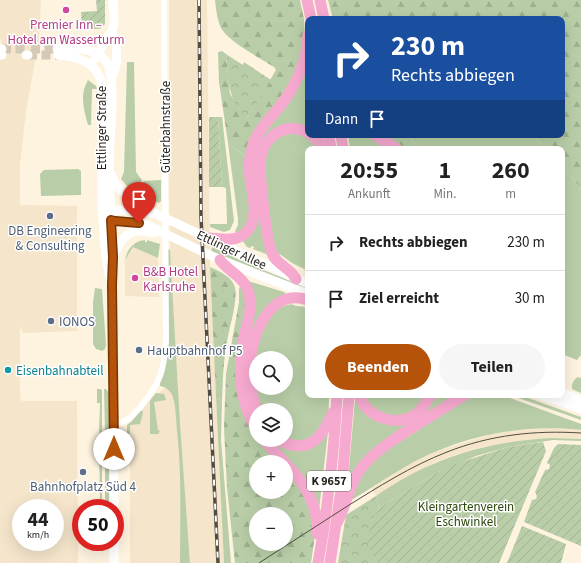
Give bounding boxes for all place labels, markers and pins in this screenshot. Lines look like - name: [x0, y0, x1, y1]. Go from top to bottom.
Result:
- marker: Premier Inn – Hotel am Wasserturm: [61, 5, 71, 15]
- place label: Premier Inn – Hotel am Wasserturm: [8, 16, 124, 49]
- pin: [122, 182, 156, 223]
- marker: DB Engineering & Consulting: [45, 211, 55, 221]
- place label: DB Engineering & Consulting: [8, 222, 92, 255]
- place label: B&B Hotel Karlsruhe: [143, 263, 198, 296]
- marker: B&B Hotel Karlsruhe: [130, 273, 140, 283]
- place label: IONOS: [59, 313, 95, 331]
- marker: IONOS: [46, 316, 56, 326]
- place label: Hauptbahnhof P5: [147, 342, 243, 360]
- marker: Hauptbahnhof P5: [134, 345, 144, 355]
- place label: Eisenbahnabteil: [16, 362, 104, 380]
- marker: Eisenbahnabteil: [3, 365, 13, 375]
- marker: Bahnhofplatz Süd 4: [78, 467, 88, 477]
- place label: Bahnhofplatz Süd 4: [30, 478, 137, 496]

